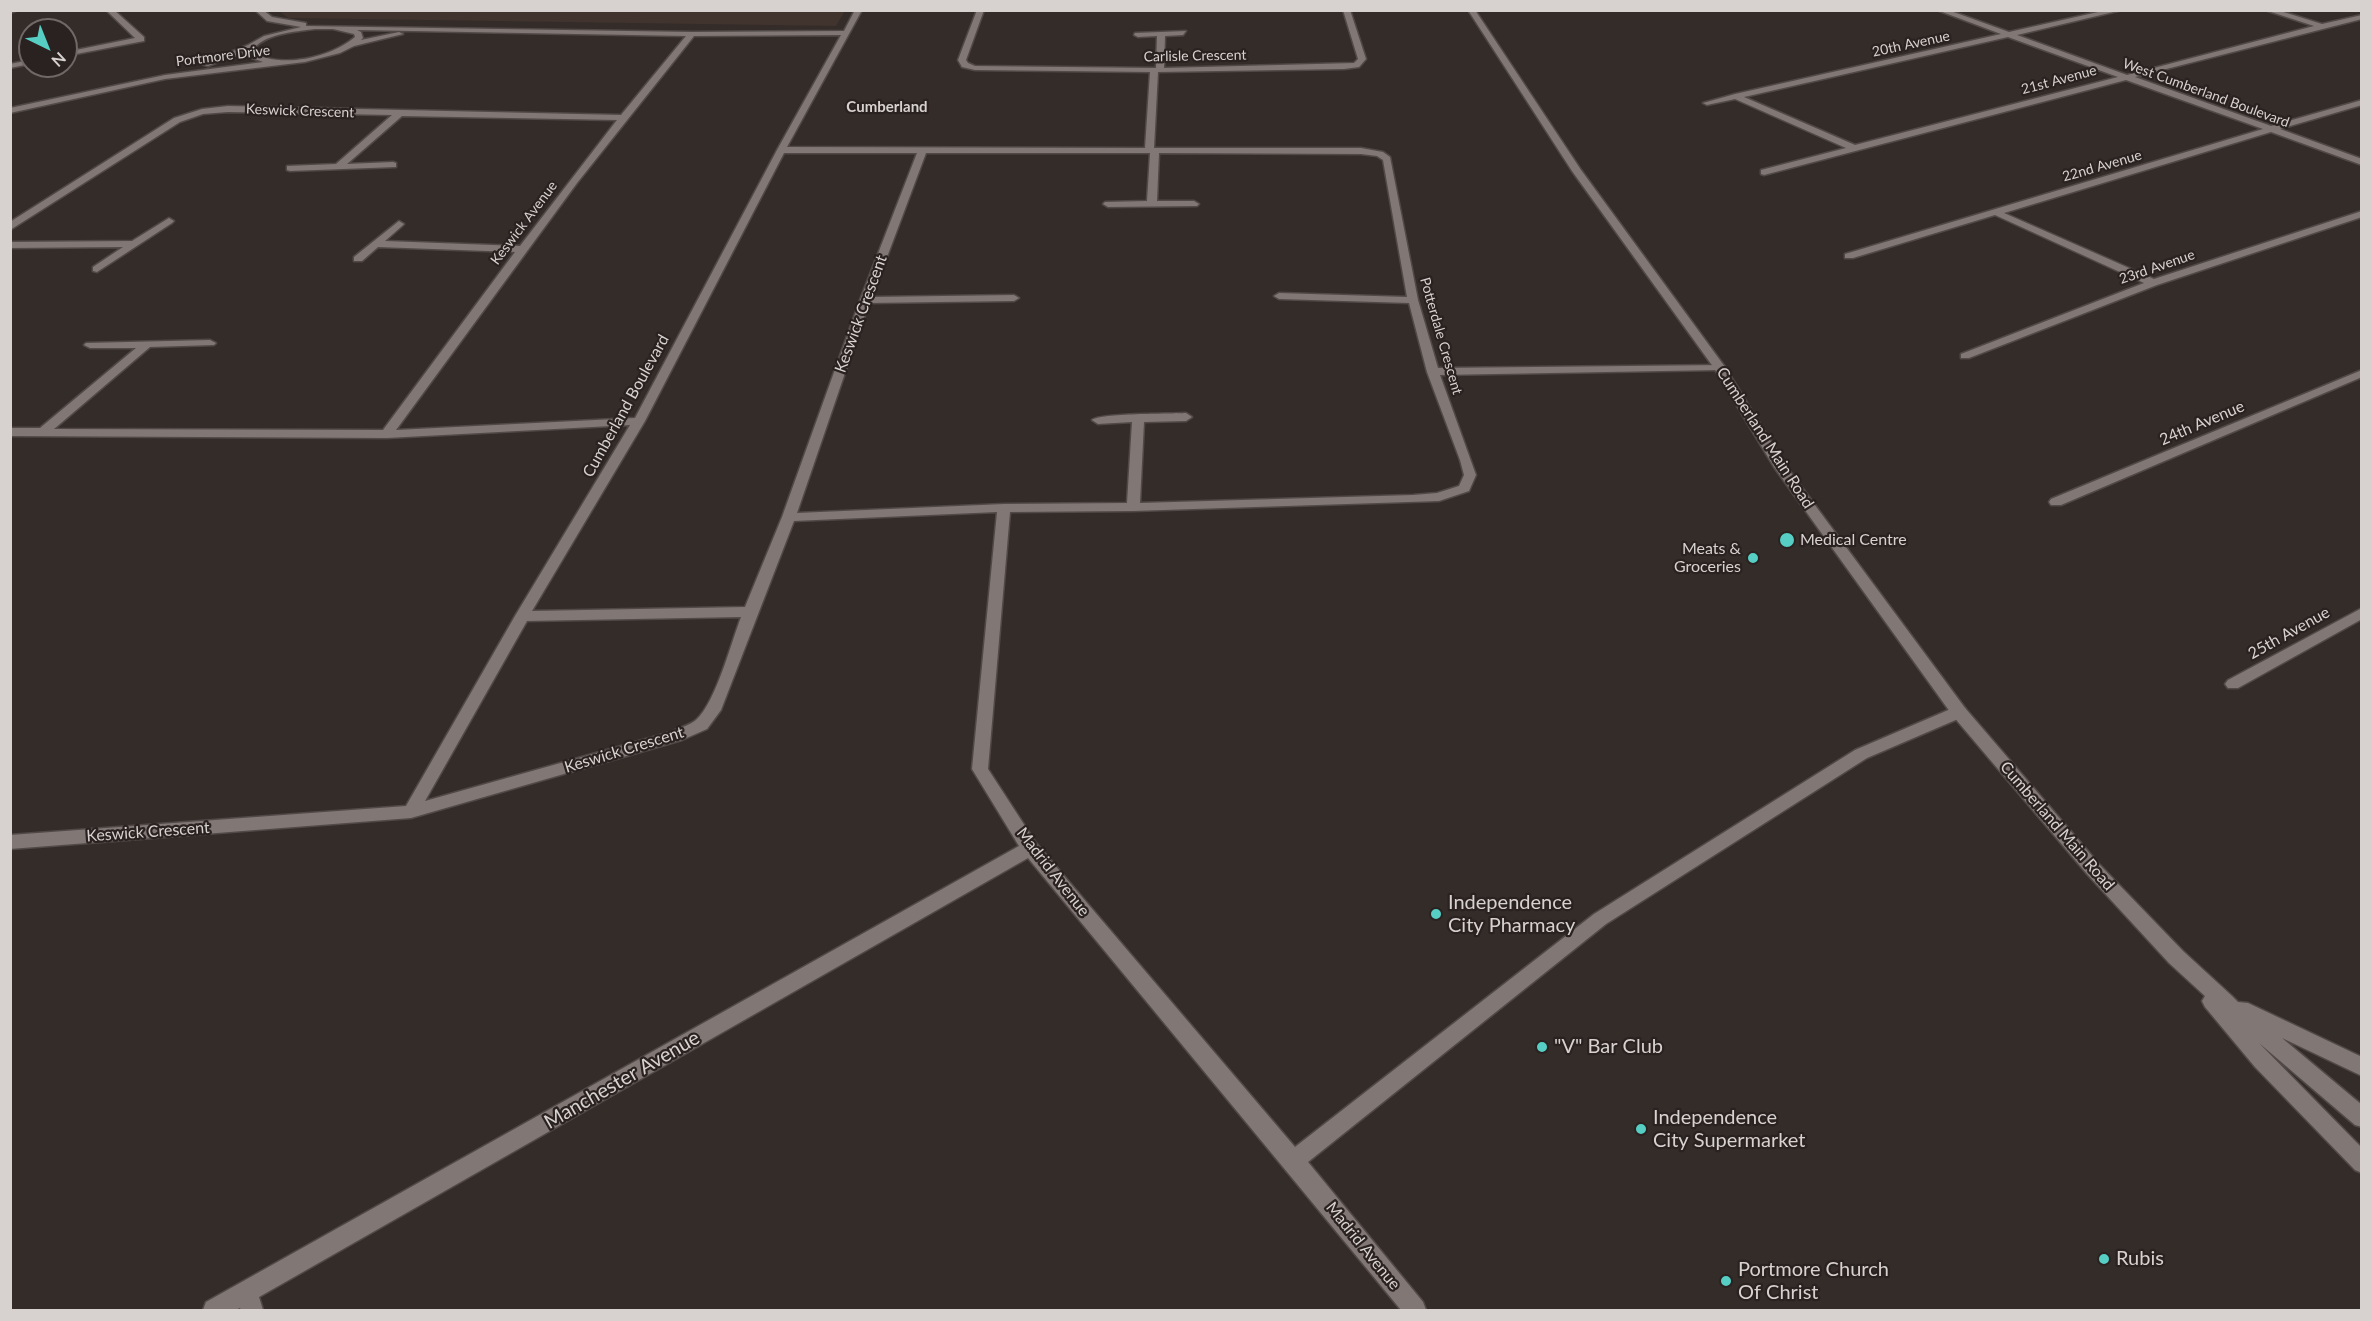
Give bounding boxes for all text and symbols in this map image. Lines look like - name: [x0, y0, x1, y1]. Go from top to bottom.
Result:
- north arrow: [18, 18, 78, 78]
- street label: 20th Avenue: [1871, 28, 1951, 60]
- street label: Portmore Drive: [175, 42, 271, 70]
- street label: Carlisle Crescent: [1144, 47, 1246, 65]
- text: N: [48, 49, 70, 71]
- street label: West Cumberland Boulevard: [2120, 55, 2292, 131]
- street label: 21st Avenue: [2020, 62, 2098, 98]
- district label: Cumberland: [846, 98, 928, 116]
- street label: Keswick Crescent: [246, 101, 354, 121]
- street label: 22nd Avenue: [2060, 147, 2144, 185]
- street label: Keswick Avenue: [487, 178, 561, 268]
- street label: 23rd Avenue: [2117, 246, 2197, 288]
- street label: Keswick Crescent: [831, 253, 891, 375]
- street label: Potterdale Crescent: [1416, 276, 1466, 396]
- street label: Cumberland Boulevard: [579, 331, 673, 481]
- street label: Cumberland Main Road: [1712, 364, 1818, 512]
- street label: 24th Avenue: [2157, 397, 2247, 449]
- place label: Medical Centre: [1800, 530, 1907, 550]
- marker: Medical Centre: [1778, 531, 1796, 549]
- place label: Meats & Groceries: [1674, 539, 1741, 577]
- marker: Meats & Groceries: [1746, 551, 1760, 565]
- street label: 25th Avenue: [2245, 603, 2333, 663]
- street label: Keswick Crescent: [562, 723, 686, 777]
- street label: Cumberland Main Road: [1996, 758, 2118, 894]
- street label: Keswick Crescent: [86, 818, 210, 846]
- street label: Madrid Avenue: [1012, 824, 1094, 920]
- place label: Independence City Pharmacy: [1448, 891, 1575, 938]
- marker: Independence City Pharmacy: [1429, 907, 1443, 921]
- street label: Manchester Avenue: [540, 1026, 704, 1134]
- place label: "V" Bar Club: [1554, 1035, 1663, 1059]
- marker: "V" Bar Club: [1535, 1040, 1549, 1054]
- place label: Independence City Supermarket: [1653, 1106, 1806, 1153]
- marker: Independence City Supermarket: [1634, 1122, 1648, 1136]
- street label: Madrid Avenue: [1322, 1198, 1404, 1294]
- place label: Rubis: [2116, 1247, 2164, 1271]
- marker: Rubis: [2097, 1252, 2111, 1266]
- place label: Portmore Church Of Christ: [1738, 1258, 1889, 1305]
- marker: Portmore Church Of Christ: [1719, 1274, 1733, 1288]

